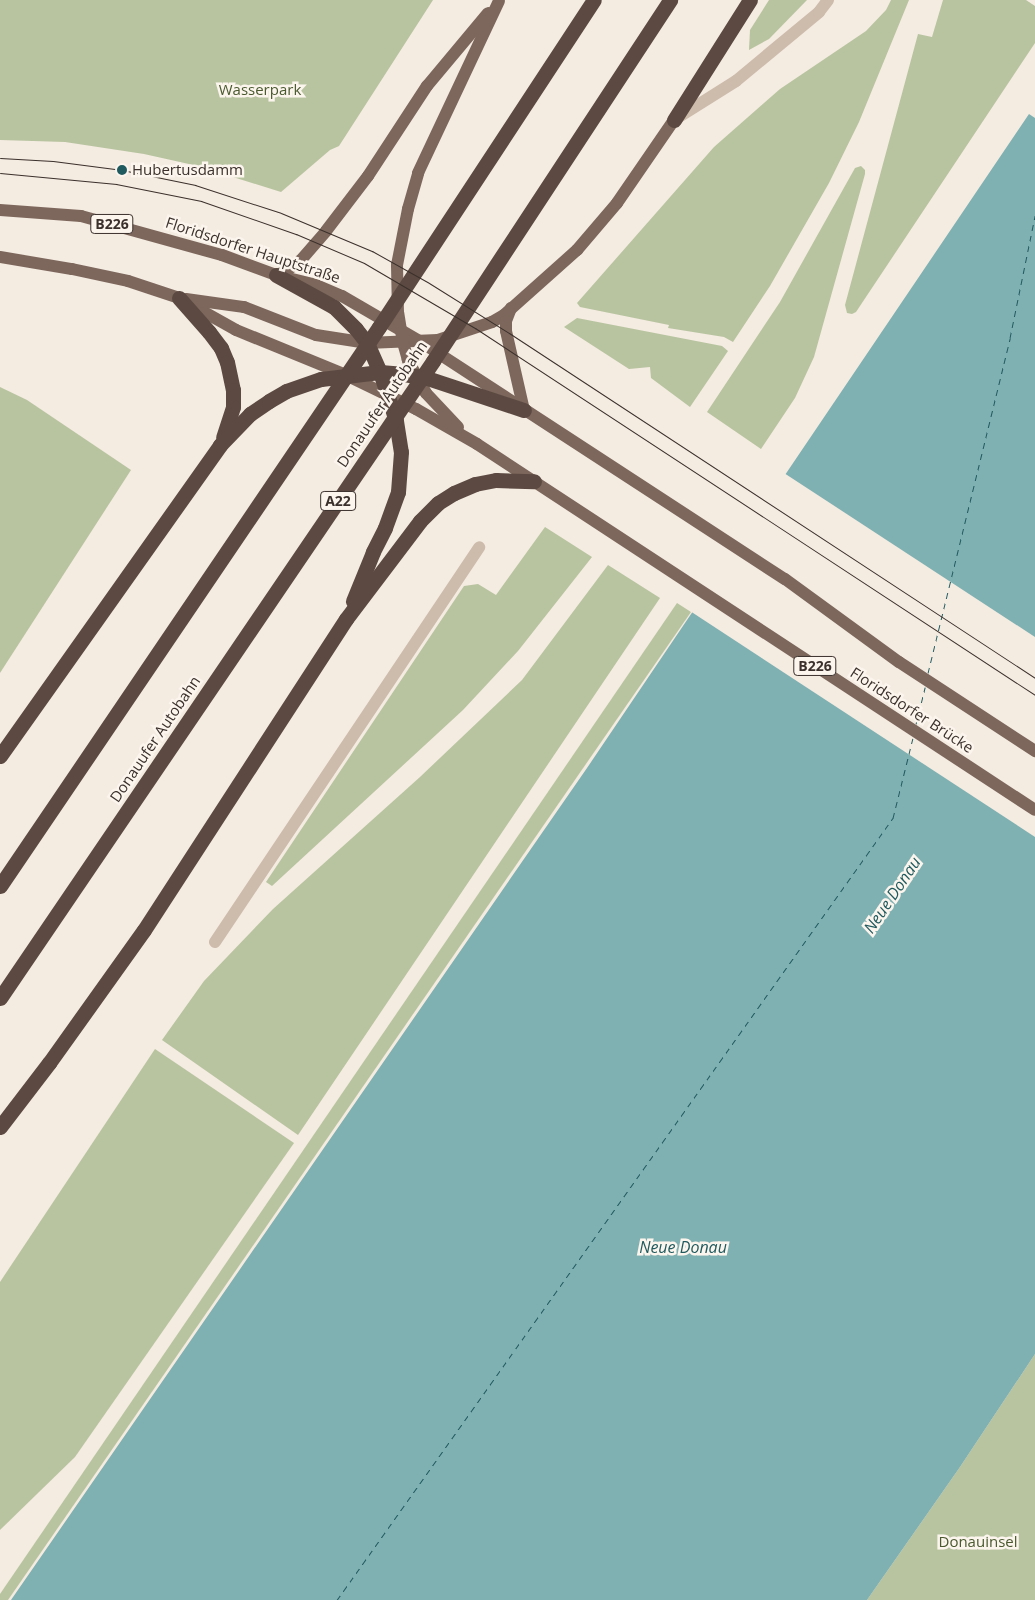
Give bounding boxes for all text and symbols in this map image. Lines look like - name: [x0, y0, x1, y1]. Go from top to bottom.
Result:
- park label: Wasserpark: [219, 81, 301, 99]
- place label: Hubertusdamm: [132, 161, 243, 179]
- marker: Hubertusdamm: [116, 164, 128, 176]
- road number: B226: [90, 212, 134, 235]
- street label: Floridsdorfer Hauptstraße: [163, 213, 343, 287]
- street label: Donauufer Autobahn: [333, 337, 431, 471]
- road number: A22: [319, 490, 357, 512]
- road number: B226: [792, 654, 838, 678]
- street label: Floridsdorfer Brücke: [847, 663, 977, 757]
- street label: Donauufer Autobahn: [106, 672, 204, 806]
- water label: Neue Donau: [860, 853, 924, 937]
- water label: Neue Donau: [639, 1237, 727, 1257]
- park label: Donauinsel: [939, 1533, 1017, 1551]

